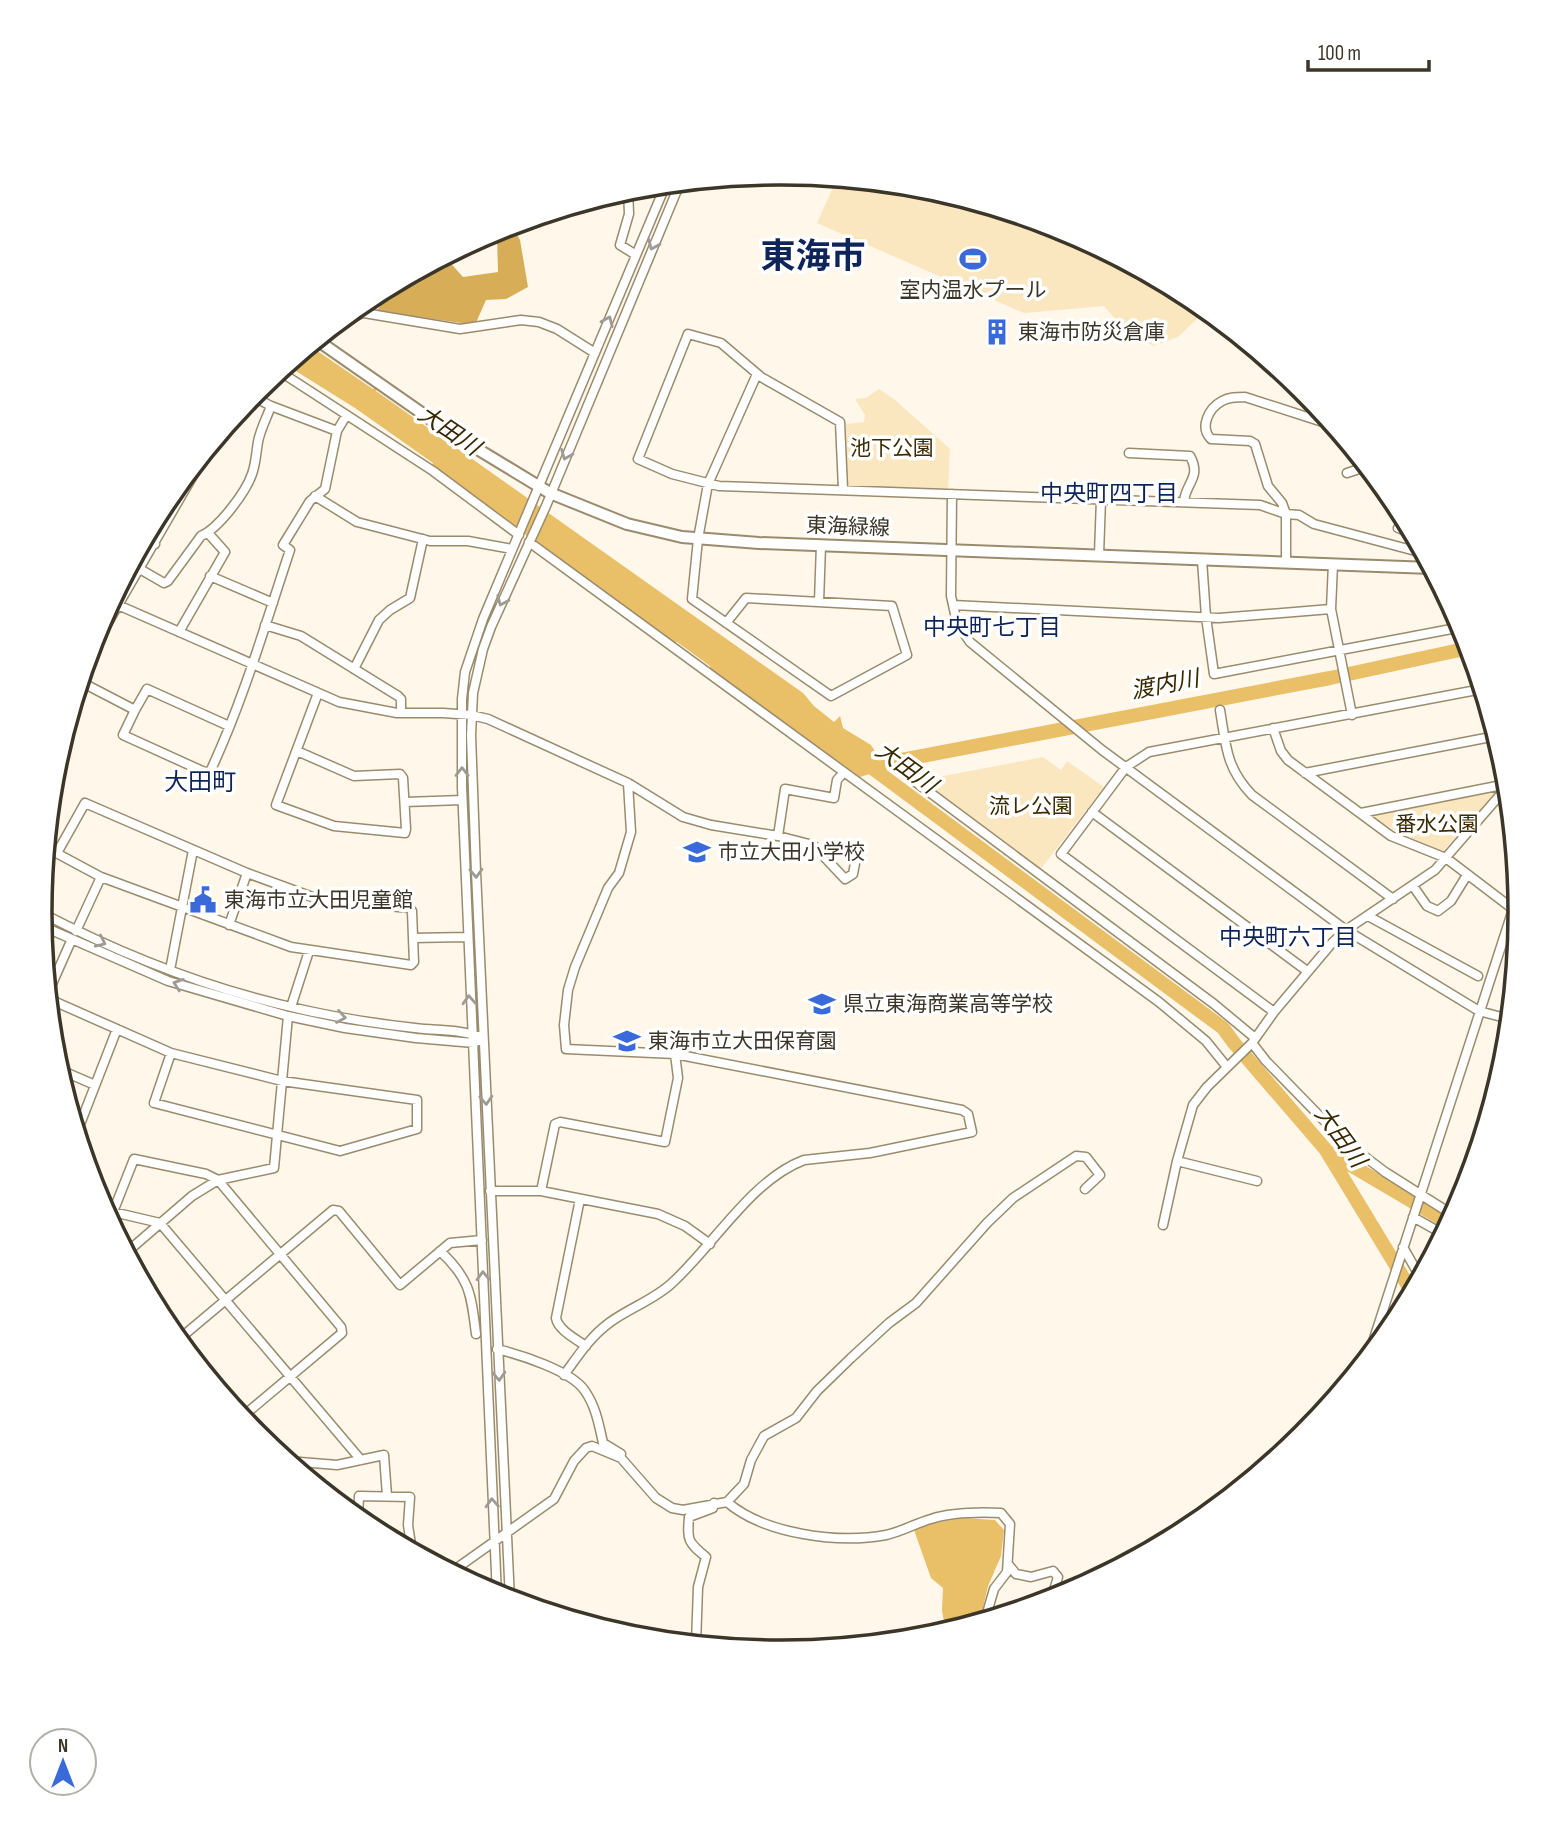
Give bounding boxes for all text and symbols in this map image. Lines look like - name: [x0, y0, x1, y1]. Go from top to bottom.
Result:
- scale bar: [1308, 28, 1429, 72]
- text: 100 m: [1318, 41, 1361, 66]
- district label: 東海市: [760, 236, 866, 279]
- one-way arrow: [647, 238, 661, 250]
- sports icon: 室内温水プール: [958, 244, 988, 274]
- place label: 室内温水プール: [900, 278, 1047, 303]
- one-way arrow: [600, 316, 614, 328]
- building icon: 東海市防災倉庫: [982, 317, 1012, 347]
- place label: 東海市防災倉庫: [1018, 320, 1165, 345]
- water label: 大田川: [413, 400, 488, 464]
- park label: 池下公園: [850, 436, 934, 461]
- one-way arrow: [560, 448, 574, 461]
- district label: 中央町四丁目: [1040, 480, 1178, 508]
- street label: 東海緑線: [806, 513, 890, 541]
- one-way arrow: [496, 594, 510, 606]
- district label: 中央町七丁目: [923, 614, 1061, 642]
- water label: 渡内川: [1128, 664, 1204, 705]
- water label: 大田川: [870, 736, 945, 801]
- one-way arrow: [454, 767, 470, 777]
- district label: 大田町: [164, 768, 236, 797]
- park label: 流レ公園: [989, 794, 1073, 819]
- park label: 番水公園: [1395, 812, 1479, 837]
- school or university icon: 市立大田小学校: [682, 837, 712, 867]
- place label: 市立大田小学校: [718, 840, 865, 865]
- one-way arrow: [469, 867, 484, 878]
- public building icon: 東海市立大田児童館: [188, 885, 218, 915]
- place label: 東海市立大田児童館: [224, 888, 413, 913]
- district label: 中央町六丁目: [1219, 924, 1357, 952]
- one-way arrow: [94, 934, 106, 948]
- one-way arrow: [173, 978, 185, 992]
- school or university icon: 県立東海商業高等学校: [807, 989, 837, 1019]
- place label: 県立東海商業高等学校: [843, 992, 1053, 1017]
- one-way arrow: [462, 994, 477, 1005]
- one-way arrow: [335, 1009, 347, 1024]
- school or university icon: 東海市立大田保育園: [612, 1026, 642, 1056]
- place label: 東海市立大田保育園: [648, 1029, 837, 1054]
- one-way arrow: [479, 1095, 494, 1106]
- water label: 大田川: [1308, 1101, 1373, 1176]
- one-way arrow: [476, 1270, 491, 1281]
- one-way arrow: [491, 1371, 506, 1382]
- one-way arrow: [485, 1497, 500, 1508]
- north arrow: [28, 1727, 98, 1797]
- text: N: [58, 1735, 68, 1758]

